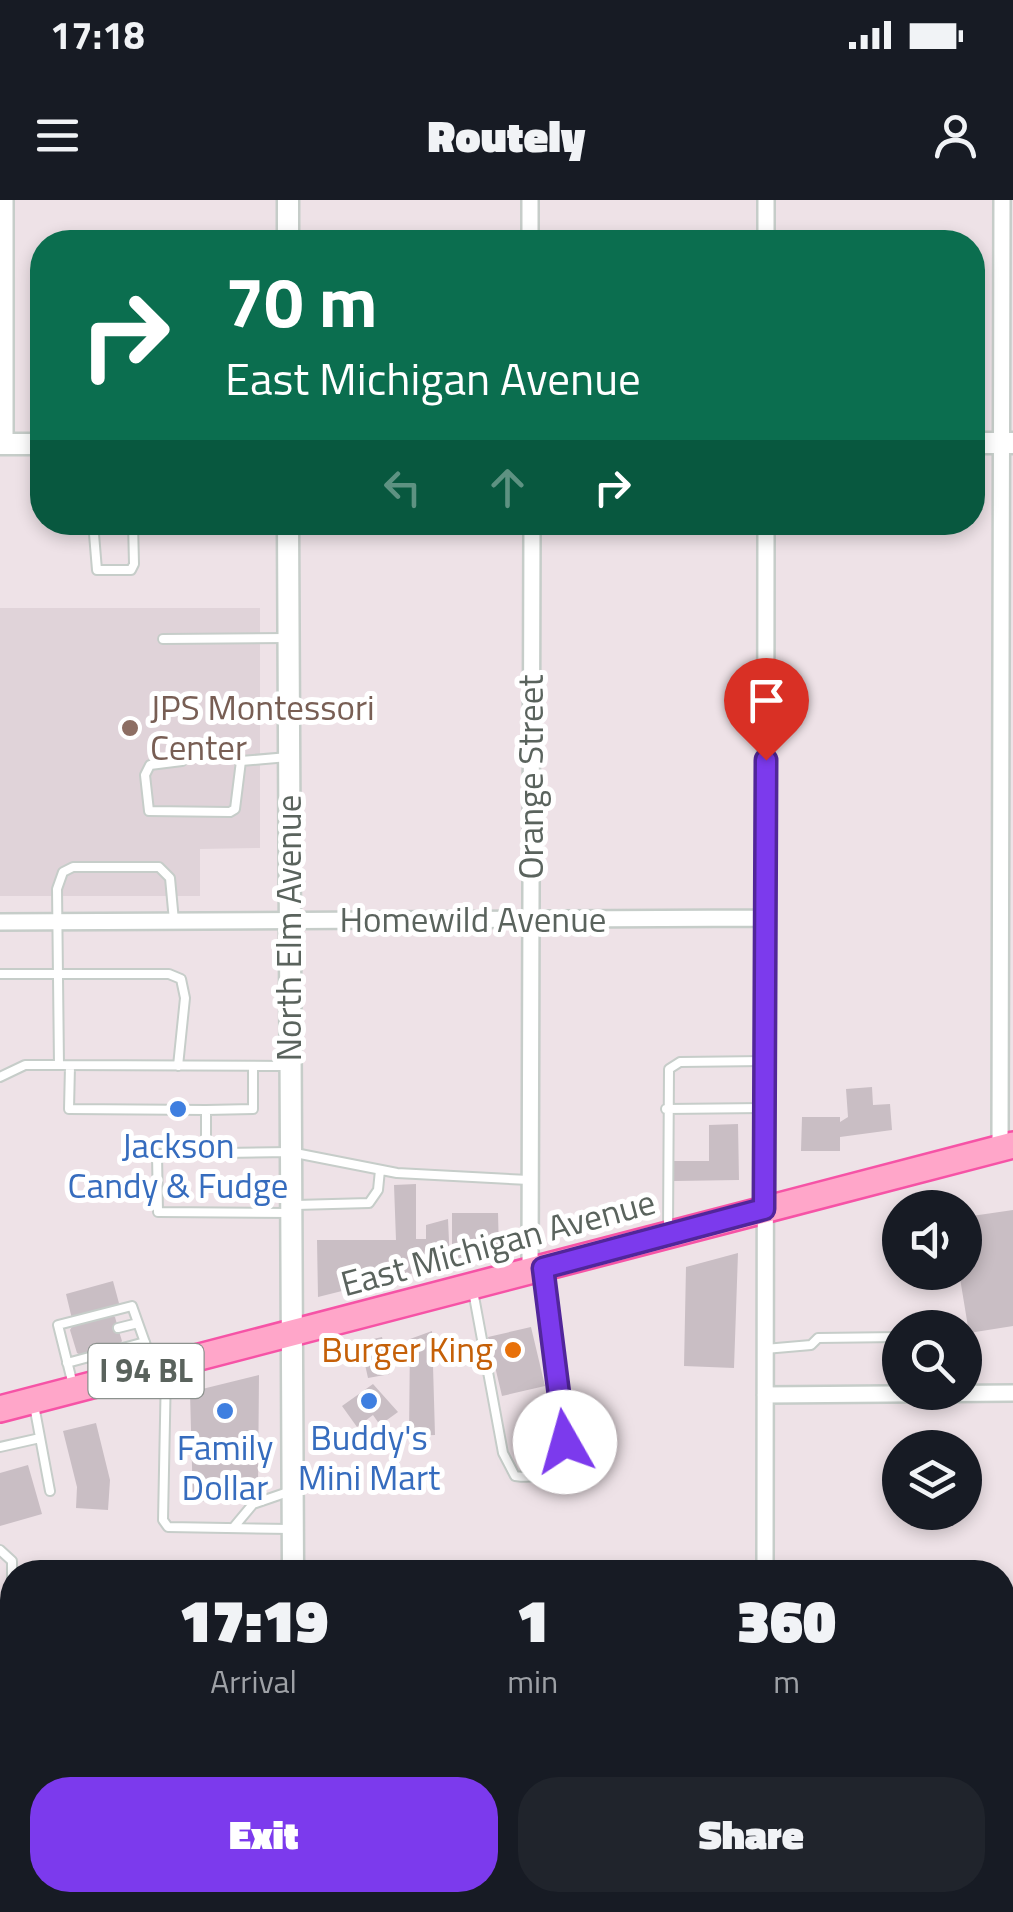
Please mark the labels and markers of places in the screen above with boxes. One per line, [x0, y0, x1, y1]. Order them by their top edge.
pin [724, 658, 809, 761]
place label: JPS Montessori Center [150, 680, 375, 774]
marker: JPS Montessori Center [119, 717, 141, 739]
marker: Jackson Candy & Fudge [167, 1098, 189, 1120]
place label: Jackson Candy & Fudge [68, 1118, 288, 1212]
place label: Burger King [321, 1322, 493, 1376]
marker: Burger King [502, 1339, 524, 1361]
marker: Buddy's Mini Mart [358, 1390, 380, 1412]
marker: Family Dollar [214, 1400, 236, 1422]
place label: Buddy's Mini Mart [298, 1410, 440, 1504]
place label: Family Dollar [177, 1420, 273, 1514]

